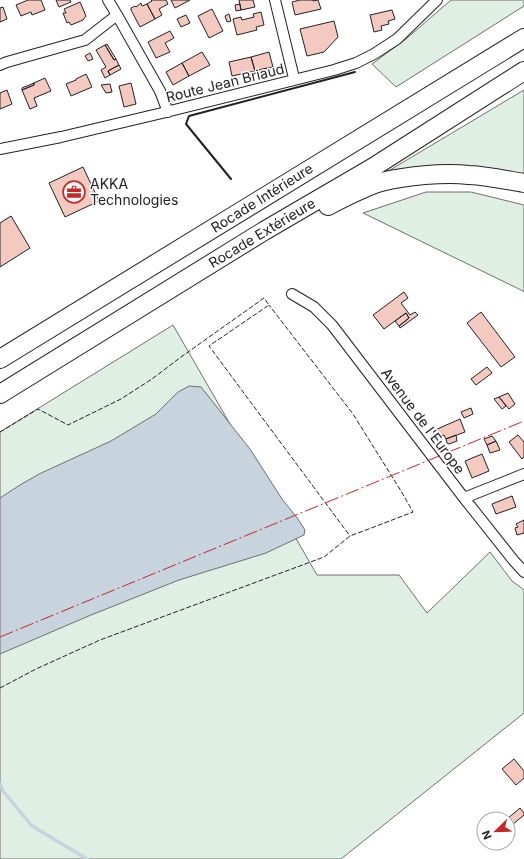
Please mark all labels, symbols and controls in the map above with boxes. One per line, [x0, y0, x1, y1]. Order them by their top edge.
street label: Route Jean Briaud [164, 60, 286, 105]
street label: Rocade Intérieure [208, 159, 316, 236]
place label: AKKA Technologies [90, 175, 178, 208]
office icon: AKKA Technologies [61, 179, 87, 205]
street label: Rocade Extérieure [205, 194, 318, 271]
street label: Avenue de l'Europe [378, 364, 469, 477]
north arrow [476, 811, 516, 851]
text: N [479, 828, 495, 842]

